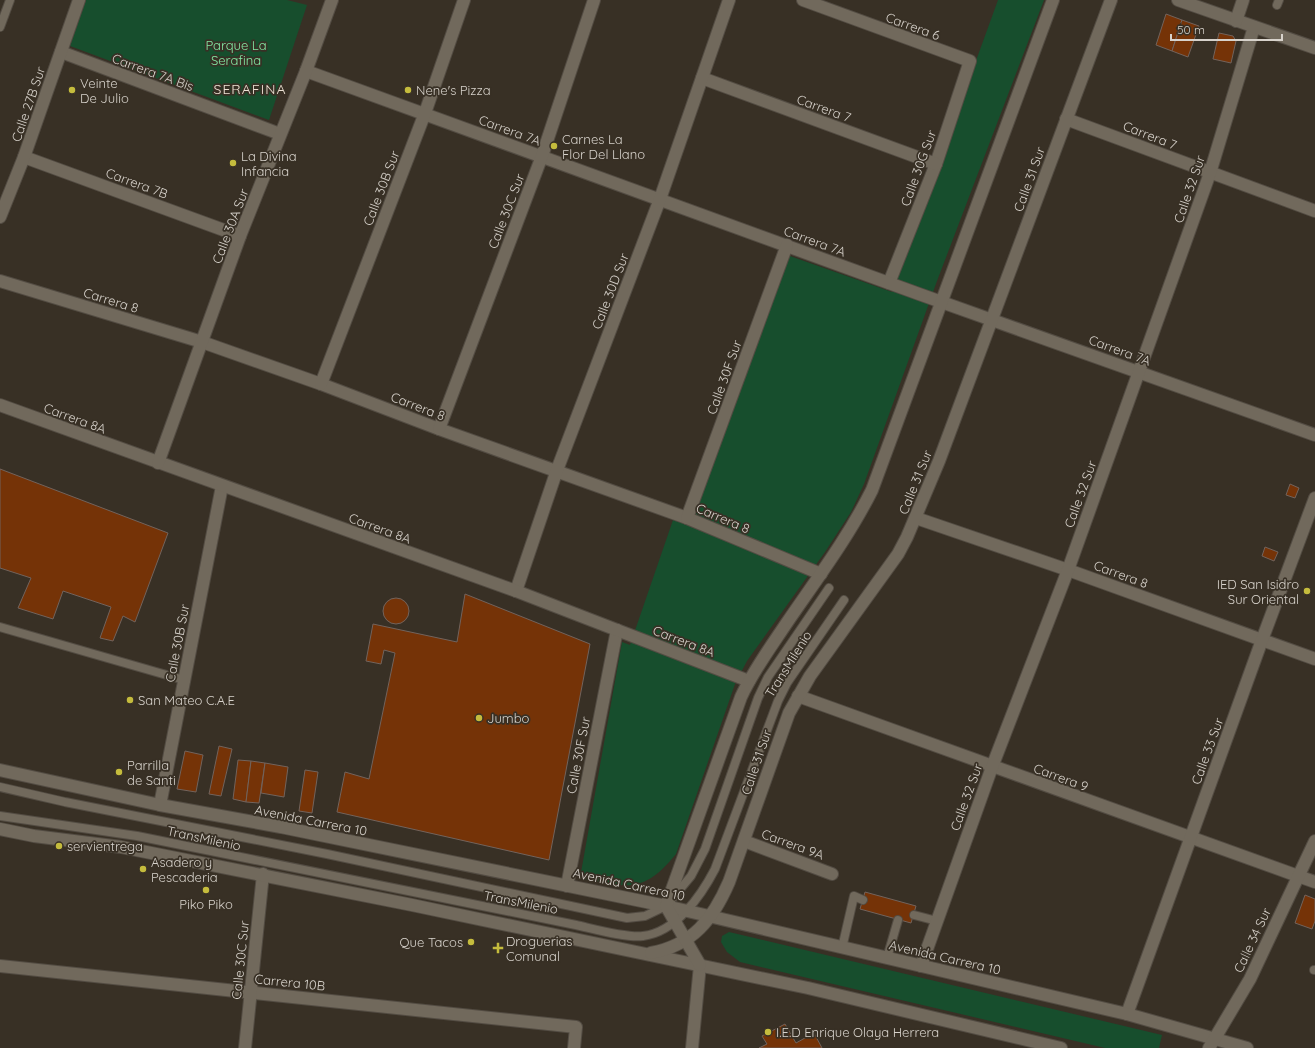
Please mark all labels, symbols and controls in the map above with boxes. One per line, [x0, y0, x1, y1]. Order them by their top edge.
street label: Carrera 6 [884, 9, 942, 43]
scale bar [1171, 16, 1282, 42]
text: 50 m [1177, 22, 1205, 37]
park label: Parque La Serafina [205, 37, 267, 68]
street label: Carrera 7A Bis [110, 50, 196, 94]
street label: Calle 27B Sur [8, 64, 48, 144]
place label: Veinte De Julio [80, 75, 129, 106]
district label: SERAFINA [214, 80, 286, 98]
place label: Nene's Pizza [416, 82, 491, 98]
marker: Veinte De Julio [67, 85, 77, 95]
marker: Nene's Pizza [403, 85, 413, 95]
street label: Carrera 7 [795, 91, 854, 125]
street label: Carrera 7A [477, 111, 544, 149]
street label: Carrera 7 [1121, 117, 1179, 153]
street label: Calle 30G Sur [897, 128, 939, 208]
place label: Carnes La Flor Del Llano [562, 131, 645, 162]
marker: Carnes La Flor Del Llano [549, 141, 559, 151]
street label: Calle 31 Sur [1010, 144, 1048, 214]
place label: La Divina Infancia [241, 148, 297, 179]
street label: Calle 30B Sur [359, 148, 403, 228]
street label: Calle 32 Sur [1170, 153, 1208, 225]
marker: La Divina Infancia [228, 158, 238, 168]
street label: Carrera 7B [104, 164, 170, 202]
street label: Calle 30C Sur [484, 171, 528, 251]
street label: Calle 30A Sur [208, 186, 252, 266]
street label: Carrera 7A [782, 222, 849, 260]
street label: Calle 30D Sur [588, 251, 632, 331]
street label: Carrera 8 [82, 284, 140, 316]
street label: Carrera 7A [1087, 331, 1154, 369]
street label: Calle 30F Sur [703, 337, 745, 417]
street label: Carrera 8 [389, 388, 447, 424]
street label: Carrera 8A [42, 399, 109, 437]
street label: Calle 31 Sur [895, 447, 935, 517]
street label: Calle 32 Sur [1060, 458, 1100, 530]
street label: Carrera 8 [694, 500, 752, 536]
street label: Carrera 8A [347, 509, 414, 547]
street label: Carrera 8 [1092, 557, 1150, 591]
place label: IED San Isidro Sur Oriental [1217, 576, 1299, 607]
marker: IED San Isidro Sur Oriental [1302, 586, 1312, 596]
street label: Calle 30B Sur [162, 603, 192, 683]
street label: Carrera 8A [651, 622, 718, 660]
street label: TransMilenio [761, 628, 815, 700]
place label: San Mateo C.A.E [138, 692, 235, 708]
marker: San Mateo C.A.E [125, 695, 135, 705]
place label: Jumbo [487, 710, 530, 726]
marker: Jumbo [474, 713, 484, 723]
street label: Calle 30F Sur [563, 715, 593, 795]
street label: Calle 33 Sur [1188, 715, 1226, 787]
street label: Calle 31 Sur [737, 727, 775, 797]
place label: Parrilla de Santi [127, 757, 176, 788]
street label: Carrera 9 [1031, 760, 1091, 794]
street label: Calle 32 Sur [946, 761, 986, 833]
marker: Parrilla de Santi [114, 767, 124, 777]
street label: Avenida Carrera 10 [253, 801, 369, 839]
street label: TransMilenio [166, 822, 243, 854]
street label: Carrera 9A [760, 825, 827, 863]
place label: servientrega [67, 838, 143, 854]
marker: servientrega [54, 841, 64, 851]
place label: Asadero y Pescaderia [151, 854, 218, 885]
marker: Asadero y Pescaderia [138, 864, 148, 874]
street label: Avenida Carrera 10 [572, 864, 687, 904]
marker: Piko Piko [201, 885, 211, 895]
street label: TransMilenio [483, 887, 560, 917]
place label: Piko Piko [179, 896, 233, 912]
street label: Calle 34 Sur [1230, 905, 1274, 975]
street label: Calle 30C Sur [228, 920, 252, 1000]
place label: Droguerias Comunal [506, 933, 572, 964]
place label: Que Tacos [400, 934, 463, 950]
street label: Avenida Carrera 10 [888, 936, 1003, 978]
marker: Que Tacos [466, 937, 476, 947]
marker: Droguerias Comunal [493, 943, 503, 953]
street label: Carrera 10B [254, 970, 326, 994]
place label: I.E.D Enrique Olaya Herrera [776, 1024, 939, 1040]
marker: I.E.D Enrique Olaya Herrera [763, 1027, 773, 1037]

